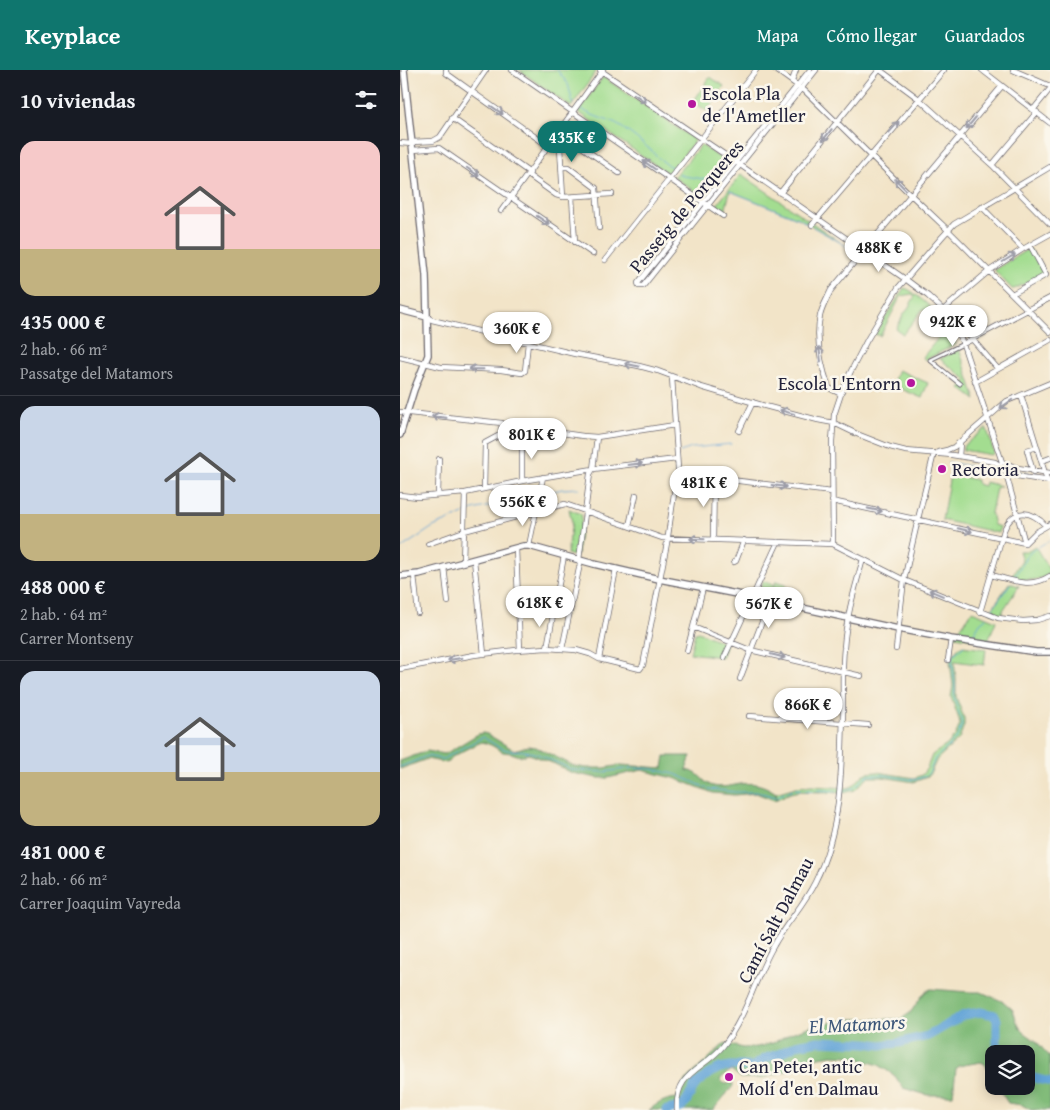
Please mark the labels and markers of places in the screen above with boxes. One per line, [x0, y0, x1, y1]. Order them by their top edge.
place label: Escola Pla de l'Ametller [702, 79, 806, 129]
marker: Escola Pla de l'Ametller [686, 98, 698, 110]
pin: 435K € [531, 121, 613, 163]
pin: 488K € [838, 230, 920, 273]
pin: 942K € [912, 304, 994, 347]
pin: 360K € [476, 312, 558, 354]
place label: Escola L'Entorn [778, 369, 901, 397]
marker: Escola L'Entorn [905, 377, 917, 389]
pin: 801K € [491, 418, 573, 460]
place label: Rectoria [952, 455, 1019, 483]
marker: Rectoria [936, 463, 948, 475]
pin: 481K € [663, 466, 745, 508]
pin: 556K € [482, 484, 564, 527]
pin: 618K € [499, 586, 581, 628]
pin: 567K € [728, 586, 810, 629]
pin: 866K € [767, 688, 849, 730]
place label: Can Petei, antic Molí d'en Dalmau [739, 1052, 879, 1102]
marker: Can Petei, antic Molí d'en Dalmau [723, 1071, 735, 1083]

